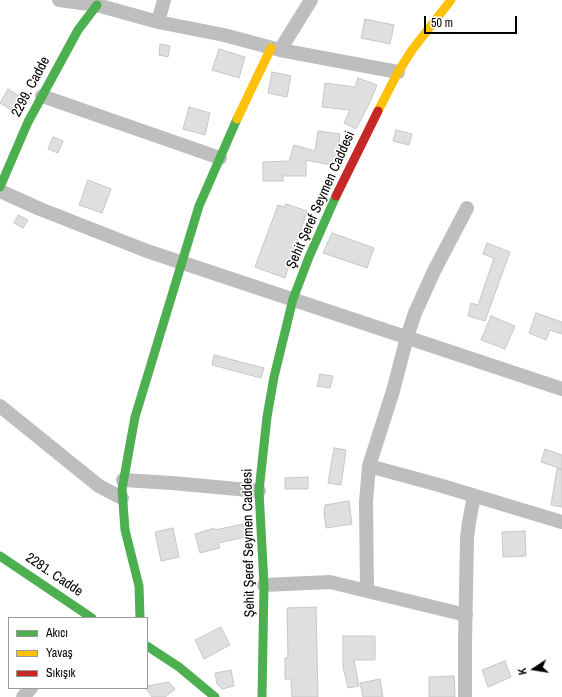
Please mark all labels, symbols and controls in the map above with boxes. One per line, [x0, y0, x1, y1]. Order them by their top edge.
scale bar [426, 8, 519, 34]
text: 50 m [431, 15, 453, 31]
street label: 2299. Cadde [8, 54, 54, 120]
street label: Şehit Şeref Seymen Caddesi [283, 129, 359, 271]
street label: Şehit Şeref Seymen Caddesi [239, 469, 259, 617]
street label: 2281. Cadde [22, 550, 86, 600]
legend [8, 617, 148, 689]
text: Akıcı [46, 625, 68, 641]
text: Yavaş [46, 645, 73, 661]
north arrow [514, 649, 554, 689]
text: Sıkışık [46, 665, 76, 681]
text: K [515, 667, 530, 676]

